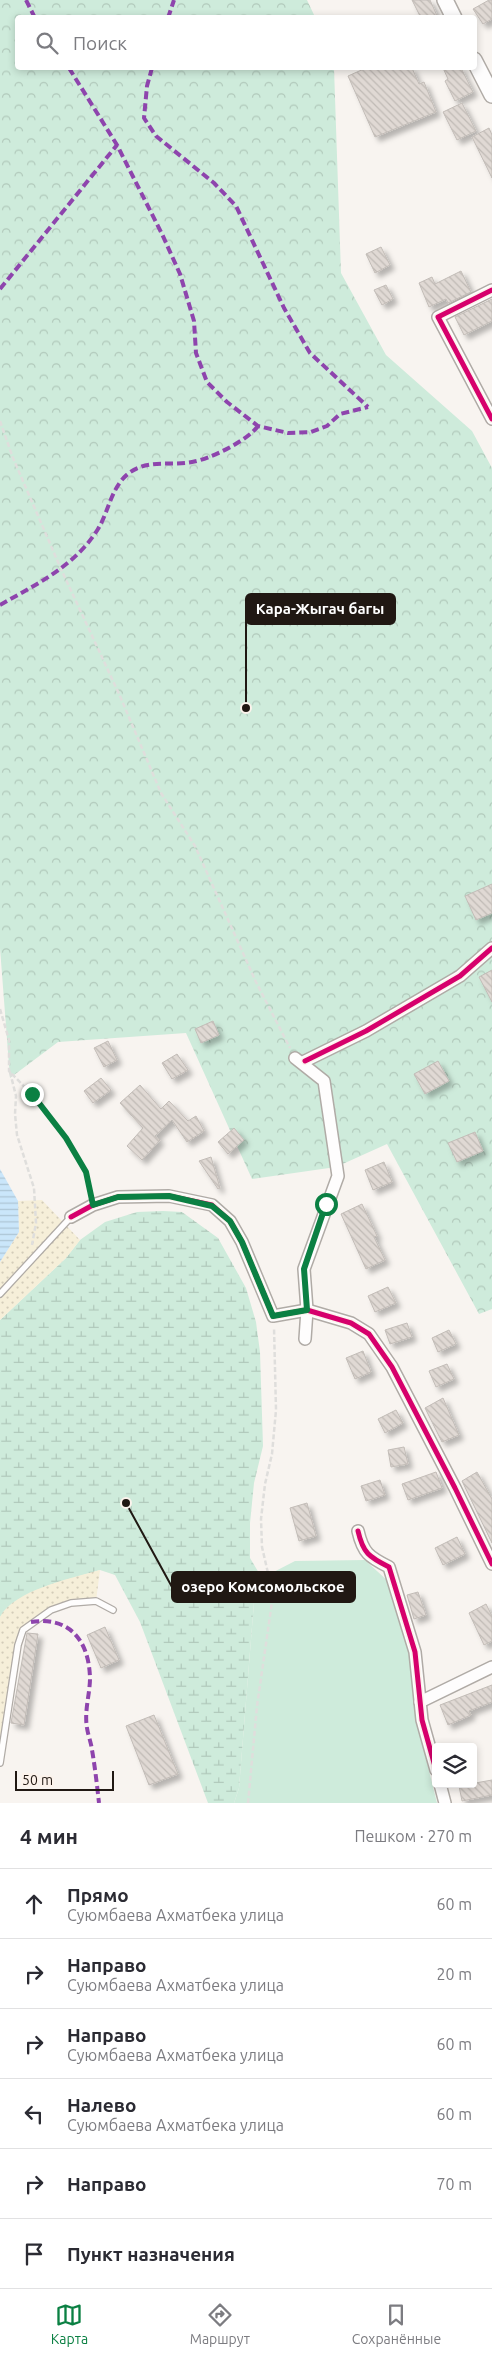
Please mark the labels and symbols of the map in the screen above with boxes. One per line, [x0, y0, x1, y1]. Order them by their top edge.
callout: Кара-Жыгач багы [246, 594, 395, 624]
text: Кара-Жыгач багы [256, 600, 384, 617]
route end [21, 1083, 44, 1106]
route start [315, 1193, 338, 1216]
callout: озеро Комсомольское [172, 1572, 355, 1602]
text: озеро Комсомольское [181, 1578, 345, 1595]
scale bar [15, 1768, 114, 1791]

